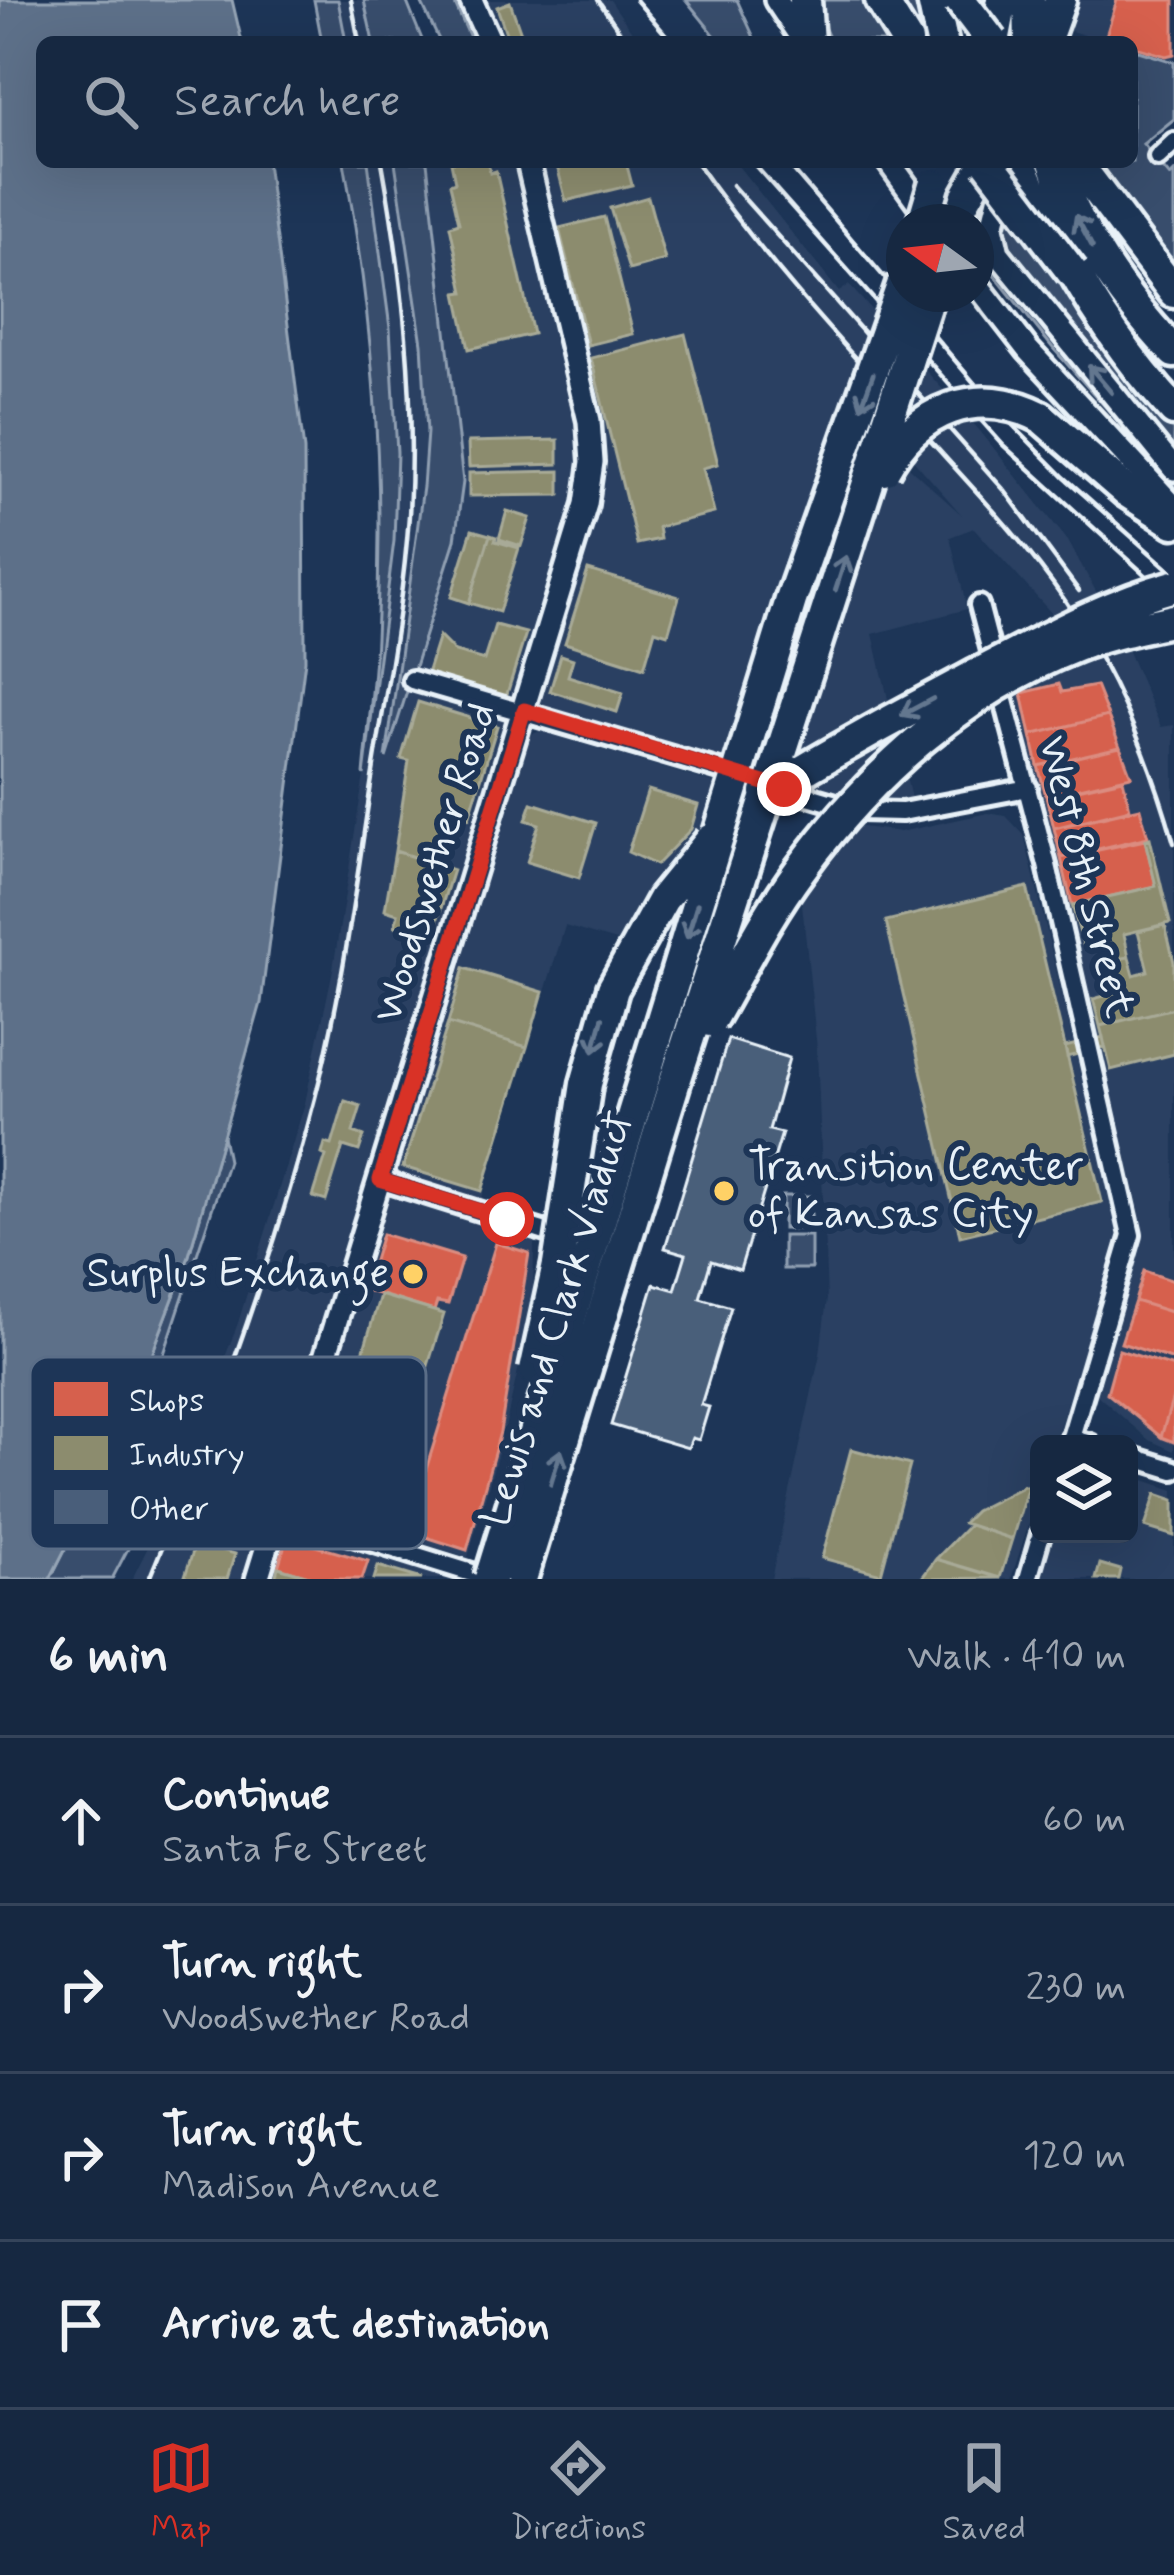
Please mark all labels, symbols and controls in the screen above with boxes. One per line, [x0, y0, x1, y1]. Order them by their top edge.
search box [36, 36, 1138, 168]
icon: search [78, 69, 144, 135]
text: Search here [174, 73, 401, 132]
north arrow [886, 204, 994, 312]
one-way arrow [1072, 214, 1095, 249]
one-way arrow [1087, 363, 1113, 395]
one-way arrow [855, 372, 876, 409]
one-way arrow [832, 555, 854, 593]
one-way arrow [900, 696, 935, 719]
street label: Woodswether Road [361, 697, 511, 1029]
street label: West 8th Street [1023, 731, 1147, 1024]
route end [757, 762, 811, 816]
one-way arrow [680, 901, 702, 939]
one-way arrow [586, 1016, 608, 1054]
street label: Lewis and Clark Viaduct [469, 1105, 647, 1533]
place label: Transition Center of Kansas City [748, 1140, 1083, 1243]
marker: Transition Center of Kansas City [711, 1178, 737, 1204]
route start [480, 1192, 534, 1246]
place label: Surplus Exchange [86, 1247, 389, 1306]
marker: Surplus Exchange [400, 1261, 426, 1287]
legend [30, 1357, 426, 1549]
text: Shops [129, 1380, 204, 1424]
text: Industry [129, 1434, 245, 1478]
map controls [1030, 1435, 1138, 1543]
button: layers [1030, 1435, 1138, 1543]
one-way arrow [546, 1449, 568, 1487]
text: Other [129, 1488, 209, 1532]
text: 6 min [48, 1624, 169, 1690]
text: Walk · 410 m [907, 1632, 1126, 1683]
text: Continue [162, 1766, 330, 1825]
icon: ahead [48, 1788, 114, 1854]
text: 60 m [1042, 1795, 1126, 1846]
text: Santa Fe Street [162, 1825, 427, 1876]
text: Turn right [162, 1934, 362, 1993]
icon: right [48, 1956, 114, 2022]
text: 230 m [1025, 1963, 1126, 2014]
text: Woodswether Road [162, 1993, 470, 2044]
text: Turn right [162, 2102, 362, 2161]
icon: right [48, 2124, 114, 2190]
text: 120 m [1023, 2131, 1126, 2182]
text: Madison Avenue [162, 2161, 440, 2212]
icon: arrive [48, 2292, 114, 2358]
text: Arrive at destination [162, 2295, 550, 2354]
tab: Map [148, 2435, 214, 2551]
tab: Directions [510, 2435, 646, 2551]
tab: Saved [942, 2435, 1026, 2551]

